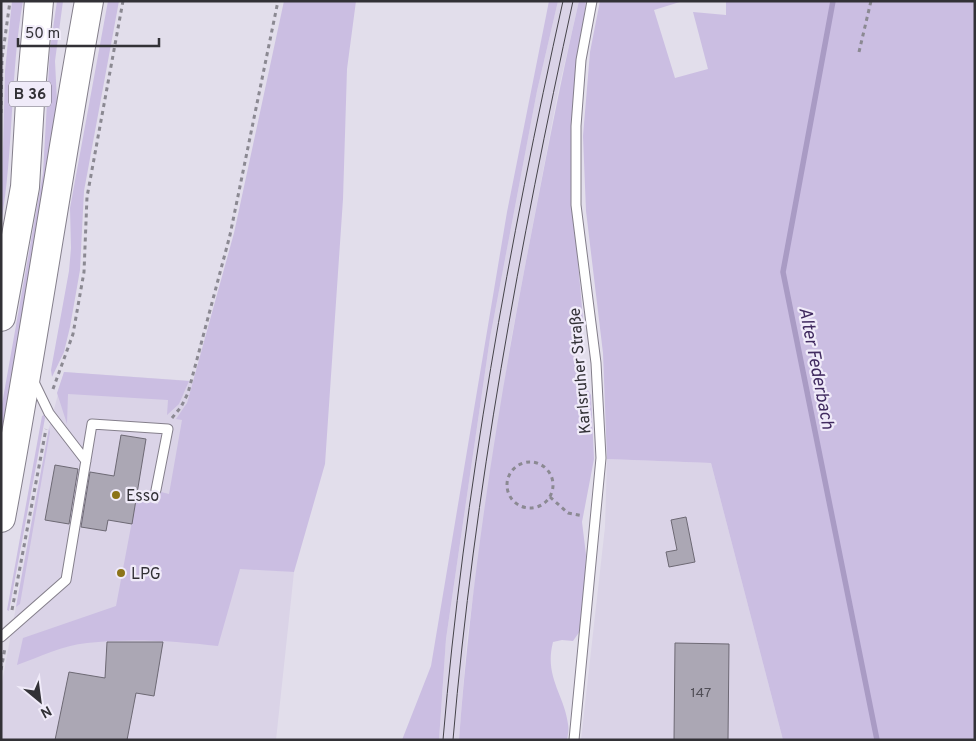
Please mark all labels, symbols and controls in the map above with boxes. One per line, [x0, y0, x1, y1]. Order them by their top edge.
scale bar [18, 15, 159, 47]
text: 50 m [25, 25, 60, 44]
road number: B 36 [9, 82, 51, 106]
water label: Alter Federbach [792, 305, 839, 432]
street label: Karlsruher Straße [566, 307, 596, 435]
place label: Esso [126, 487, 159, 507]
marker: Esso [110, 489, 122, 501]
place label: LPG [131, 565, 161, 585]
marker: LPG [115, 567, 127, 579]
north arrow [15, 676, 65, 726]
house number: 147 [691, 685, 711, 702]
text: N [37, 701, 54, 721]

